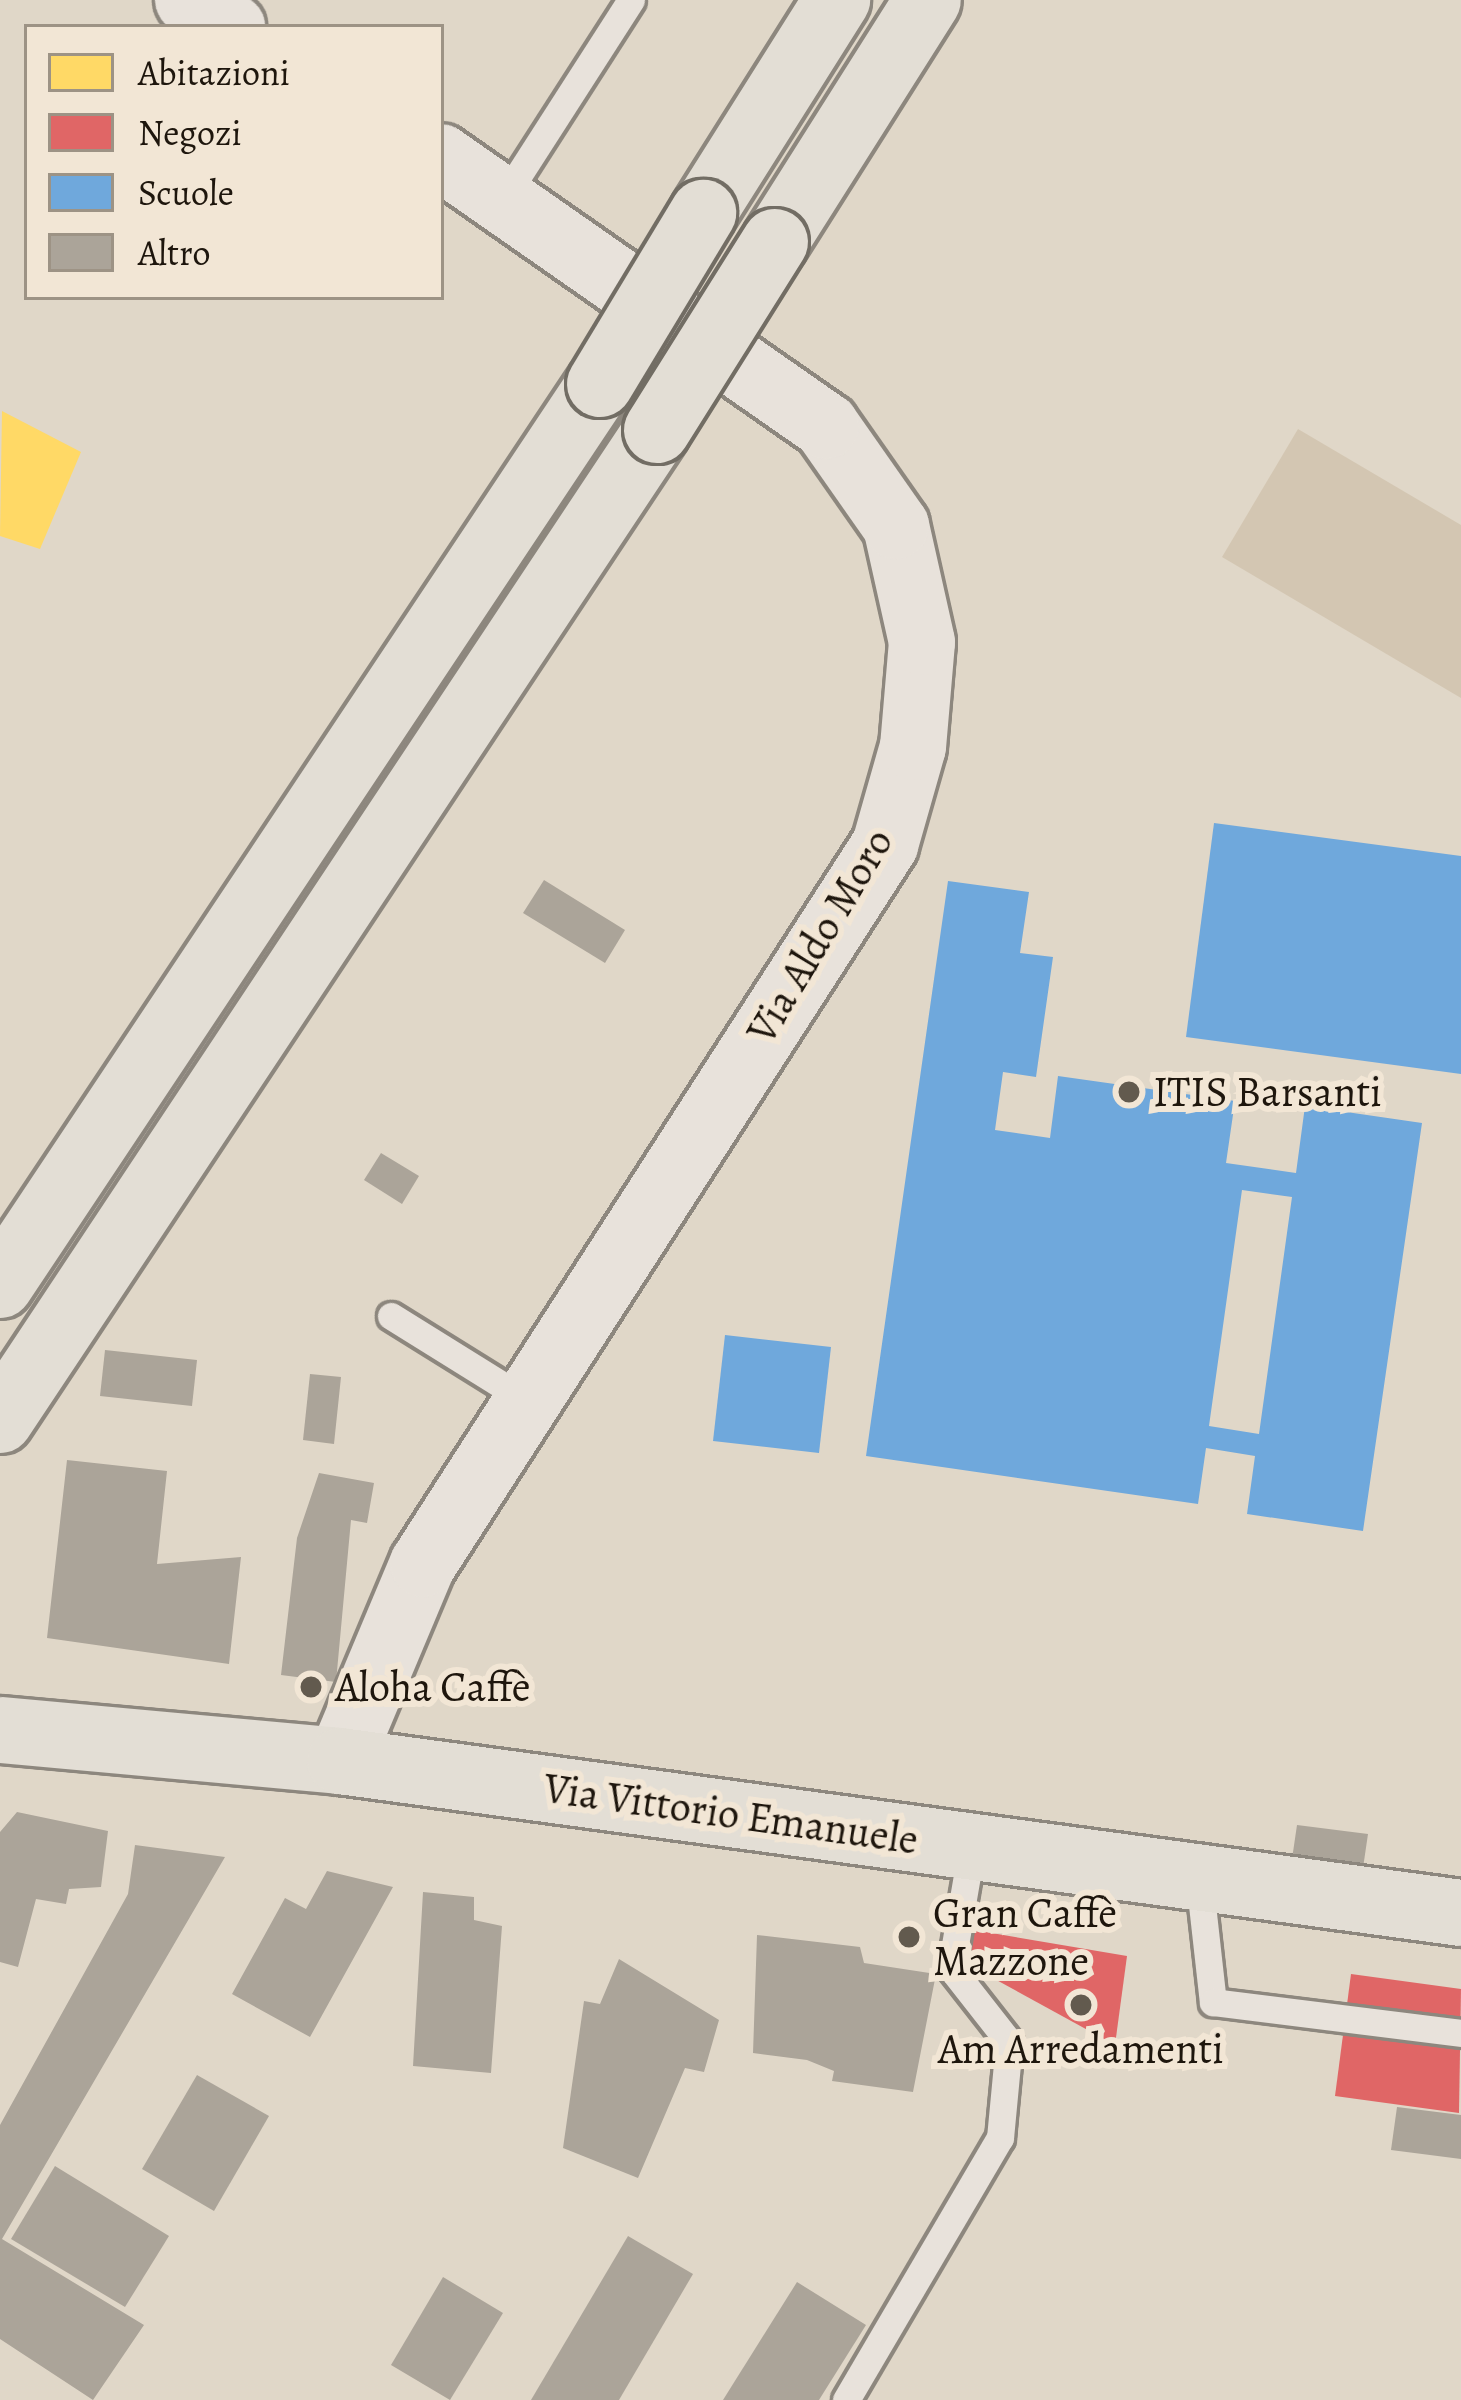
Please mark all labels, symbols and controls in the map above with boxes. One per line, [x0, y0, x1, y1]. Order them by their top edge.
legend [24, 24, 444, 300]
text: Abitazioni [138, 48, 290, 97]
text: Negozi [138, 108, 242, 157]
text: Scuole [138, 168, 234, 217]
text: Altro [138, 228, 210, 277]
street label: Via Aldo Moro [736, 819, 904, 1053]
place label: ITIS Barsanti [1153, 1067, 1382, 1117]
marker: ITIS Barsanti [1116, 1079, 1142, 1105]
place label: Aloha Caffè [335, 1662, 531, 1712]
marker: Aloha Caffè [298, 1674, 324, 1700]
street label: Via Vittorio Emanuele [541, 1763, 921, 1865]
place label: Gran Caffè Mazzone [933, 1888, 1117, 1986]
marker: Gran Caffè Mazzone [896, 1924, 922, 1950]
marker: Am Arredamenti [1068, 1992, 1094, 2018]
place label: Am Arredamenti [938, 2024, 1224, 2074]

